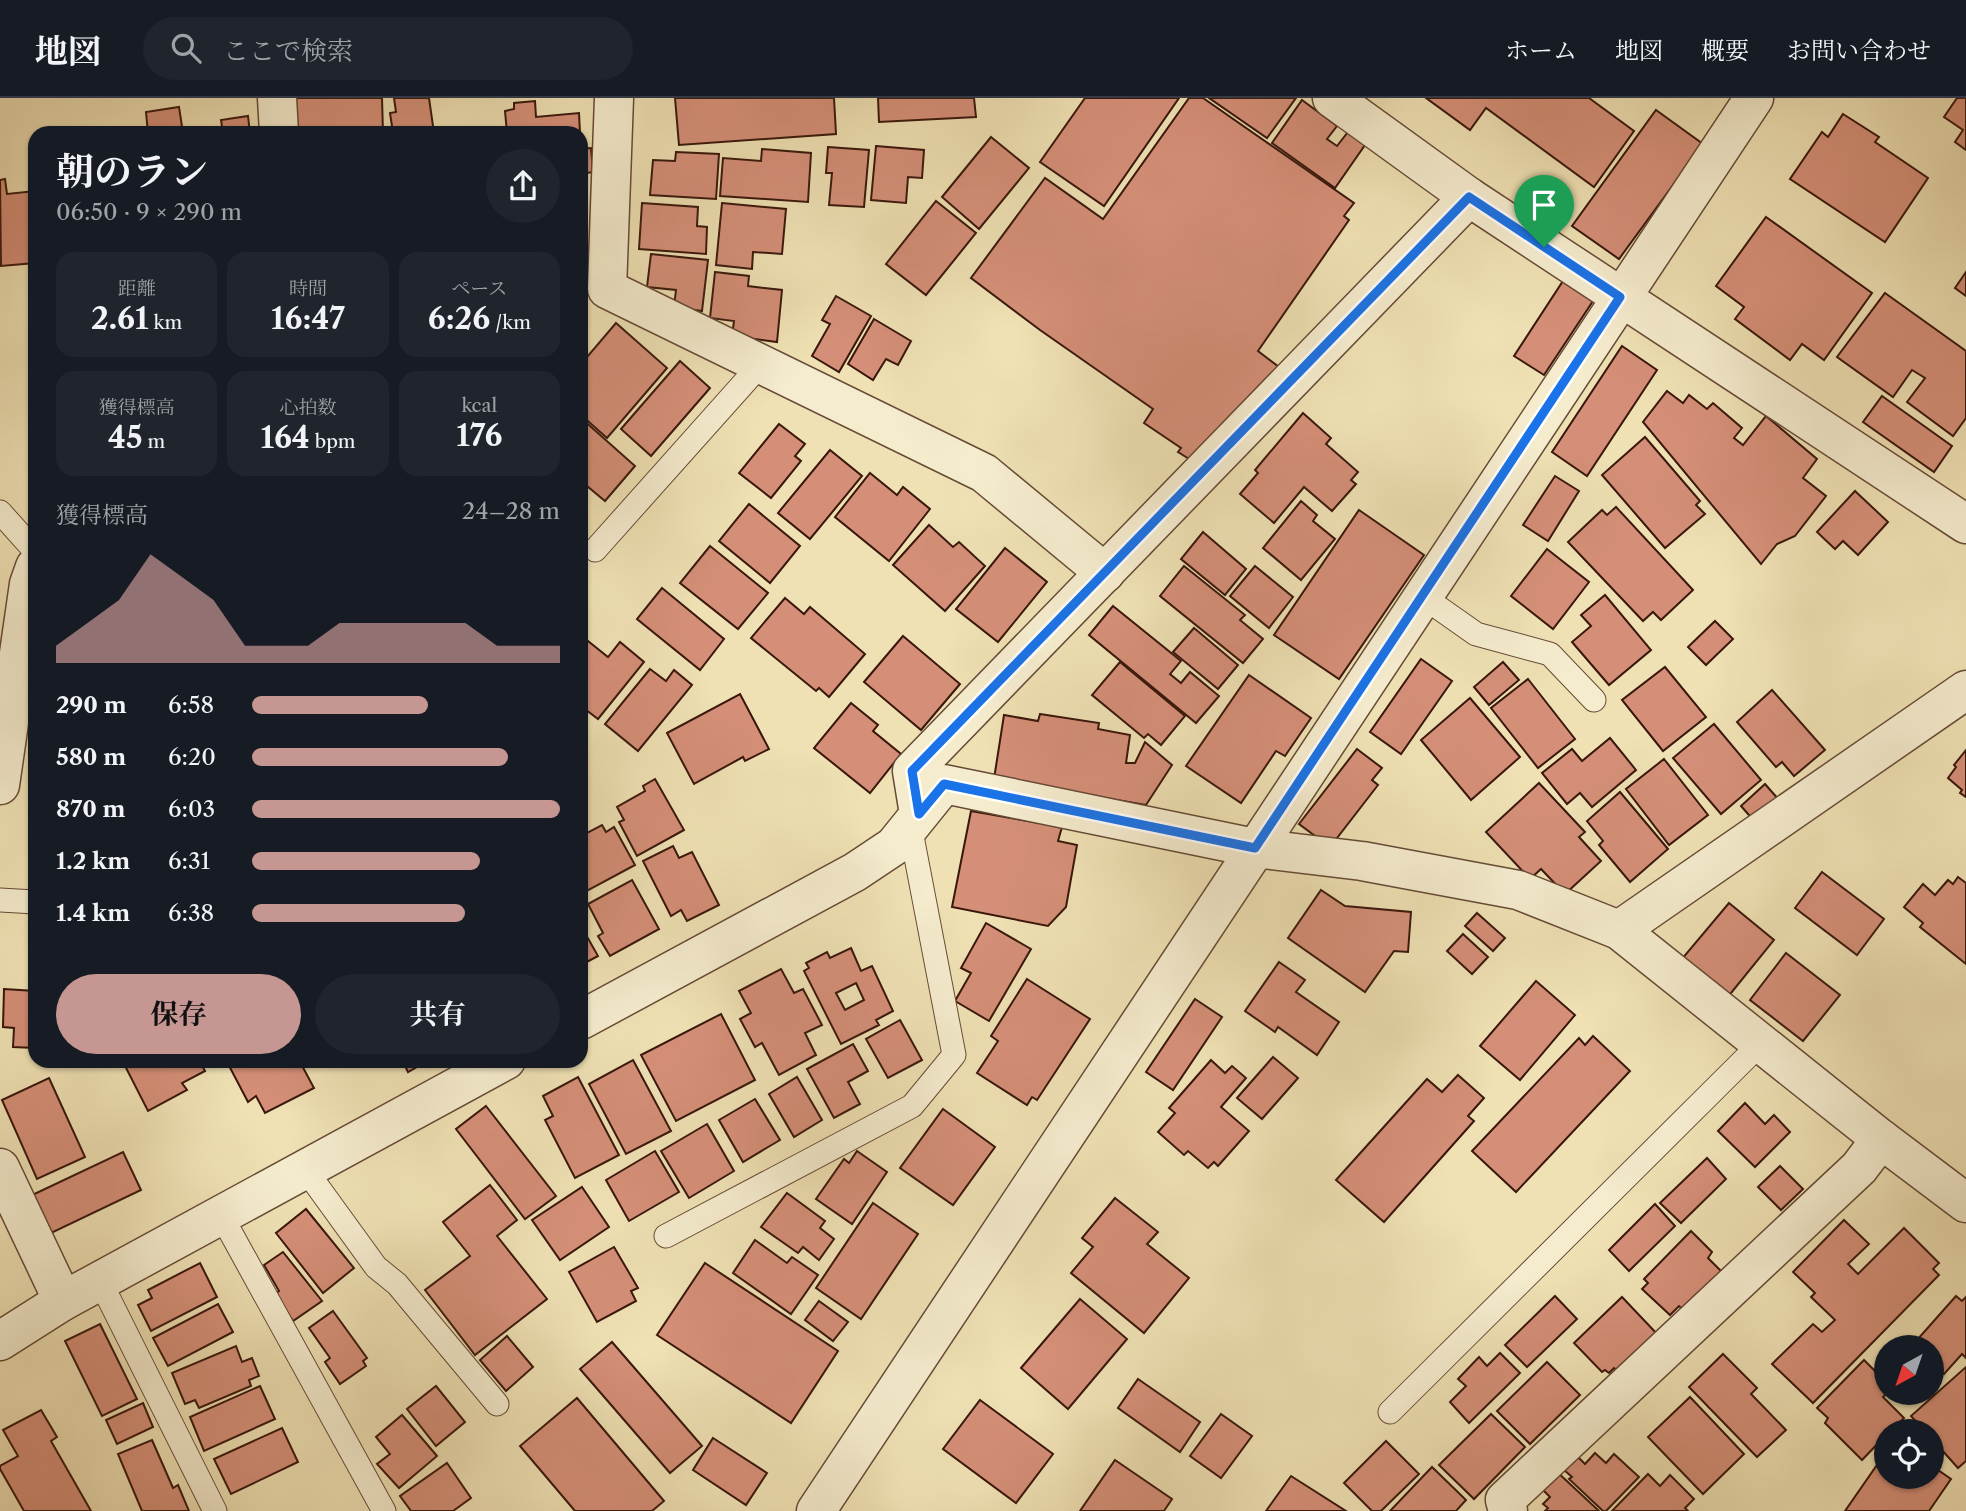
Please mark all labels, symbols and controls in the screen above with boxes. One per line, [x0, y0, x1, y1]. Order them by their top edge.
search box [143, 17, 633, 80]
icon: search [167, 29, 205, 67]
text: 地図 [35, 31, 101, 72]
text: ここで検索 [223, 35, 353, 67]
text: ホーム [1505, 36, 1577, 65]
text: 地図 [1615, 36, 1663, 65]
text: 概要 [1701, 36, 1749, 65]
text: お問い合わせ [1787, 36, 1931, 65]
text: 朝のラン [56, 148, 208, 195]
button: share [486, 149, 560, 223]
pin [1514, 175, 1574, 247]
icon: arrive [1525, 186, 1563, 224]
text: 06:50 · 9 × 290 m [56, 198, 242, 226]
text: 距離 [118, 277, 156, 300]
text: 時間 [289, 277, 327, 300]
text: ペース [451, 277, 507, 300]
text: 2.61 [91, 300, 149, 337]
text: 16:47 [271, 300, 345, 337]
text: 6:26 [428, 300, 490, 337]
text: km [149, 311, 182, 334]
text: /km [490, 311, 531, 334]
text: kcal [461, 394, 497, 417]
text: 獲得標高 [99, 396, 175, 419]
text: 心拍数 [279, 396, 337, 419]
text: 176 [456, 417, 503, 454]
text: 45 [108, 419, 142, 456]
text: 164 [260, 419, 310, 456]
text: m [142, 430, 165, 453]
text: bpm [310, 430, 356, 453]
text: 24–28 m [462, 497, 560, 525]
text: 獲得標高 [56, 501, 148, 529]
text: 290 m [56, 691, 127, 719]
text: 6:58 [168, 691, 214, 719]
text: 580 m [56, 743, 126, 771]
text: 6:20 [168, 743, 216, 771]
text: 870 m [56, 795, 126, 823]
text: 6:03 [168, 795, 215, 823]
text: 1.2 km [56, 847, 130, 875]
text: 6:31 [168, 847, 210, 875]
text: 1.4 km [56, 899, 130, 927]
text: 6:38 [168, 899, 214, 927]
button: 保存 [56, 974, 301, 1054]
button: 共有 [315, 974, 560, 1054]
north arrow [1874, 1335, 1944, 1405]
map controls [1874, 1335, 1944, 1489]
button: locate [1874, 1419, 1944, 1489]

